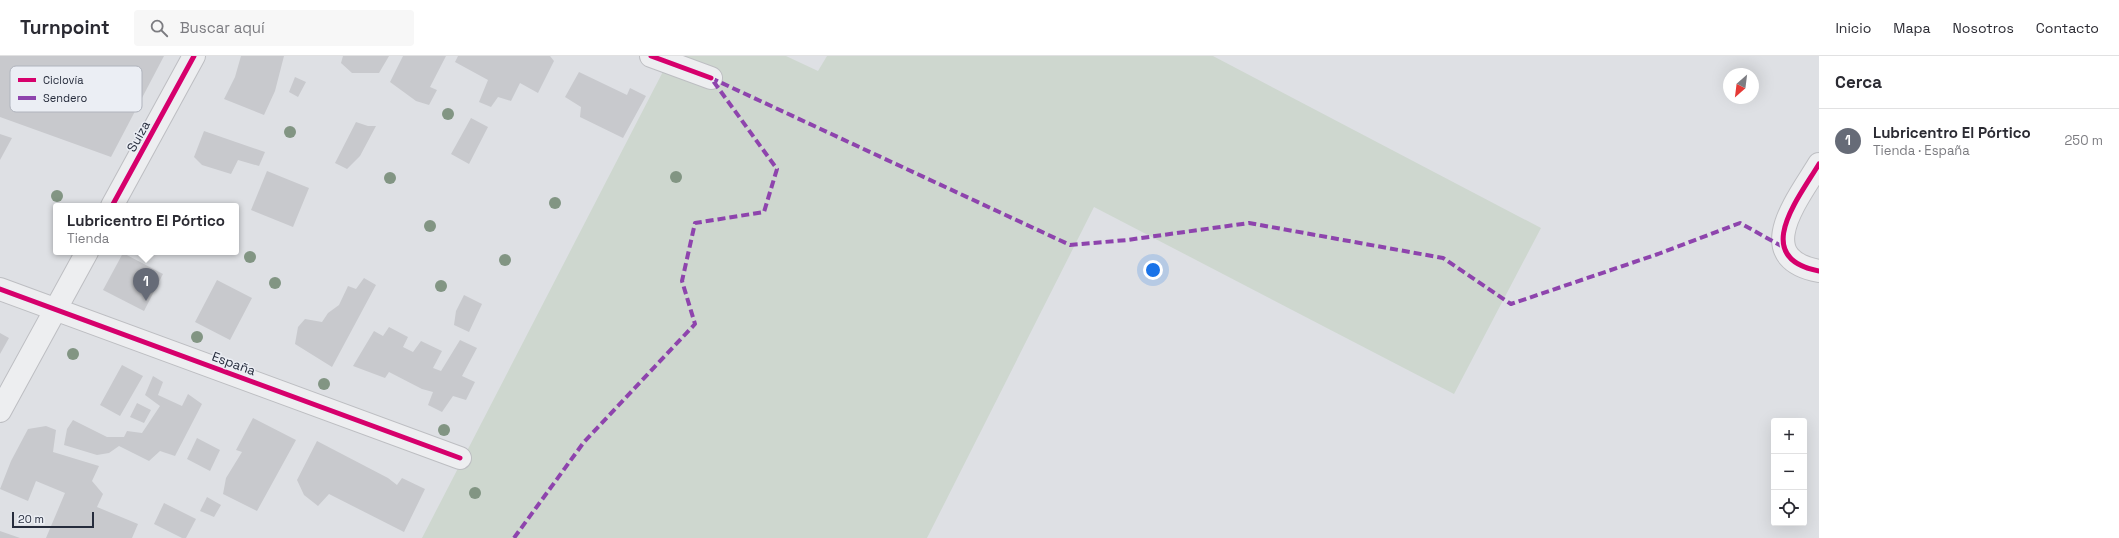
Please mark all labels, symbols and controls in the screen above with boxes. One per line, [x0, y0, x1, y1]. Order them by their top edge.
search box [134, 10, 414, 46]
text: Turnpoint [20, 15, 110, 40]
icon: search [148, 17, 170, 39]
text: Buscar aquí [180, 18, 265, 37]
text: Inicio [1835, 19, 1871, 37]
text: Mapa [1893, 19, 1931, 37]
text: Nosotros [1953, 19, 2014, 37]
text: Contacto [2036, 19, 2099, 37]
legend [10, 66, 142, 112]
north arrow [1723, 68, 1759, 104]
text: Cerca [1835, 71, 1882, 93]
text: Ciclovía [43, 73, 84, 87]
text: Sendero [43, 91, 88, 105]
street label: Suiza [123, 117, 154, 155]
text: Lubricentro El Pórtico [1873, 123, 2031, 142]
text: 1 [1845, 132, 1851, 149]
text: 250 m [2065, 132, 2103, 149]
text: Tienda · España [1873, 142, 1970, 159]
popup [53, 203, 239, 255]
text: Lubricentro El Pórtico [67, 211, 225, 230]
text: Tienda [67, 230, 109, 247]
your location [1143, 260, 1163, 280]
pin: 1 [133, 268, 159, 301]
street label: España [210, 348, 259, 379]
map controls [1771, 418, 1807, 526]
button: + [1771, 418, 1807, 454]
button: − [1771, 454, 1807, 490]
button: locate [1771, 490, 1807, 526]
scale bar [12, 510, 94, 529]
text: 20 m [18, 512, 44, 526]

